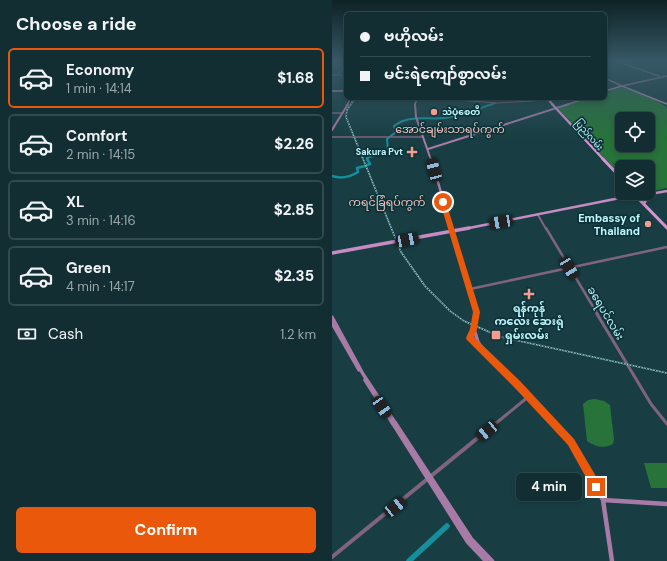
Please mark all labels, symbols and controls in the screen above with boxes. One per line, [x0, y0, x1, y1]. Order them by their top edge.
text: Choose a ride [16, 12, 137, 36]
text: ဗဟိုလမ်း [384, 26, 444, 46]
icon: car [18, 60, 54, 96]
text: Economy [66, 60, 134, 80]
text: မင်းရဲကျော်စွာလမ်း [384, 64, 507, 84]
text: $1.68 [277, 68, 314, 88]
text: 1 min · 14:14 [66, 80, 132, 97]
place label: သဲပုံစေတီ [442, 105, 480, 119]
marker: သဲပုံစေတီ [429, 107, 439, 117]
map controls [615, 112, 655, 200]
button: locate [615, 112, 655, 152]
street label: ပြည်လမ်း [571, 117, 606, 154]
district label: အောင်ချမ်းသာရပ်ကွက် [395, 122, 505, 138]
icon: car [18, 126, 54, 162]
text: Comfort [66, 126, 127, 146]
text: $2.26 [274, 134, 314, 154]
text: 2 min · 14:15 [66, 146, 135, 163]
place label: Sakura Pvt [356, 146, 403, 158]
marker: Sakura Pvt [406, 146, 418, 158]
car [425, 157, 443, 183]
button: layers [615, 160, 655, 200]
icon: car [18, 192, 54, 228]
text: XL [66, 192, 84, 212]
route start [434, 193, 452, 211]
district label: ကရင်ခြံရပ်ကွက် [349, 195, 425, 211]
text: $2.85 [274, 200, 314, 220]
place label: Embassy of Thailand [578, 211, 640, 238]
text: 3 min · 14:16 [66, 212, 136, 229]
car [488, 214, 514, 230]
marker: Embassy of Thailand [643, 219, 653, 229]
car [394, 232, 420, 248]
car [558, 255, 580, 281]
icon: car [18, 258, 54, 294]
text: Green [66, 258, 111, 278]
text: $2.35 [274, 266, 314, 286]
text: 4 min · 14:17 [66, 278, 135, 295]
street label: ခရေပင်လမ်း [583, 284, 628, 344]
marker: ရန်ကုန် ကလေး ဆေးရုံ [523, 288, 535, 300]
place label: ရန်ကုန် ကလေး ဆေးရုံ [494, 301, 564, 331]
icon: cash [16, 323, 38, 345]
text: Cash [48, 324, 83, 344]
text: 1.2 km [280, 326, 316, 343]
place label: ရှမ်းလမ်း [505, 328, 549, 345]
marker: ရှမ်းလမ်း [490, 329, 502, 341]
car [370, 394, 394, 420]
car [474, 419, 500, 443]
callout: 4 min [516, 473, 582, 501]
text: 4 min [531, 478, 567, 495]
route end [587, 478, 605, 496]
car [382, 495, 408, 519]
button: Confirm [16, 507, 316, 553]

